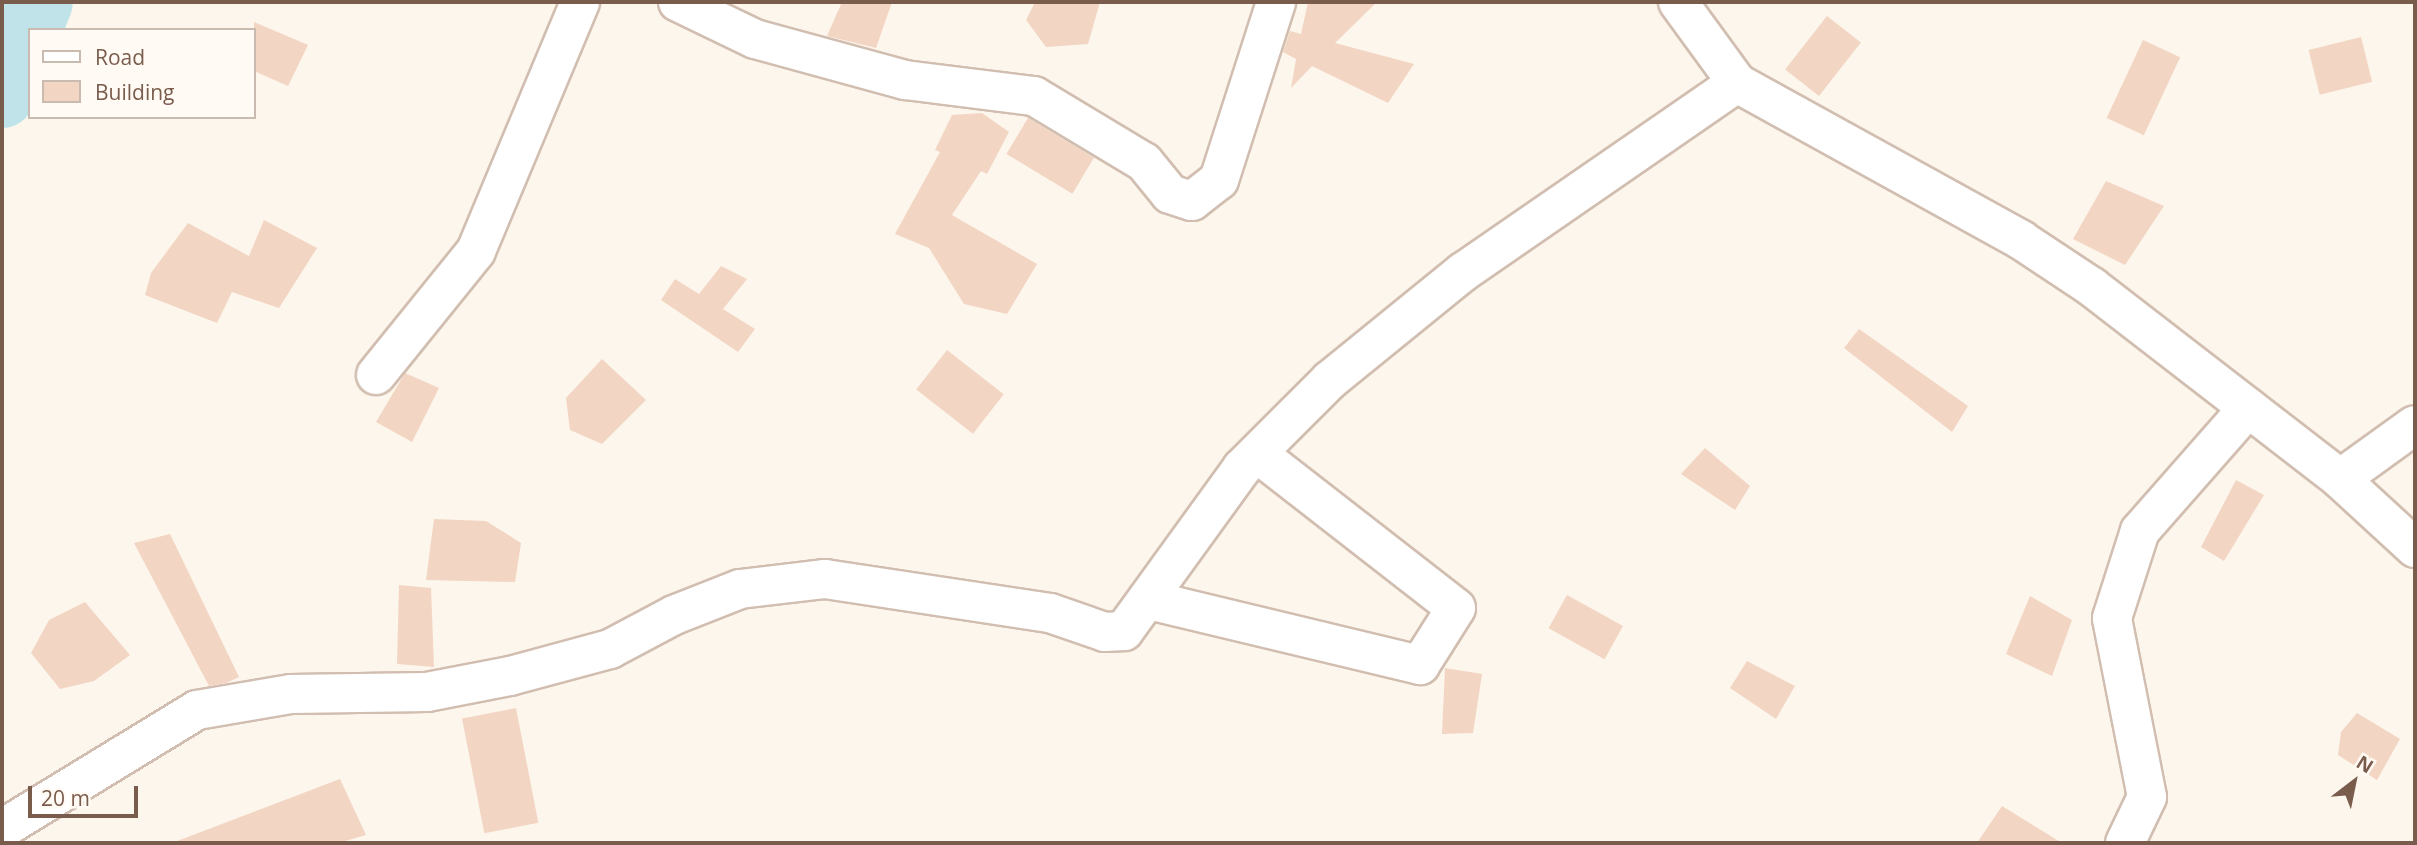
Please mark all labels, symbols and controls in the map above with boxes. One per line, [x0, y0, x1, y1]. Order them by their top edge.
legend [28, 28, 256, 119]
text: Road [95, 43, 145, 71]
text: Building [95, 78, 174, 106]
north arrow [2319, 747, 2389, 817]
text: N [2352, 749, 2379, 779]
scale bar [32, 772, 142, 816]
text: 20 m [41, 784, 90, 812]

